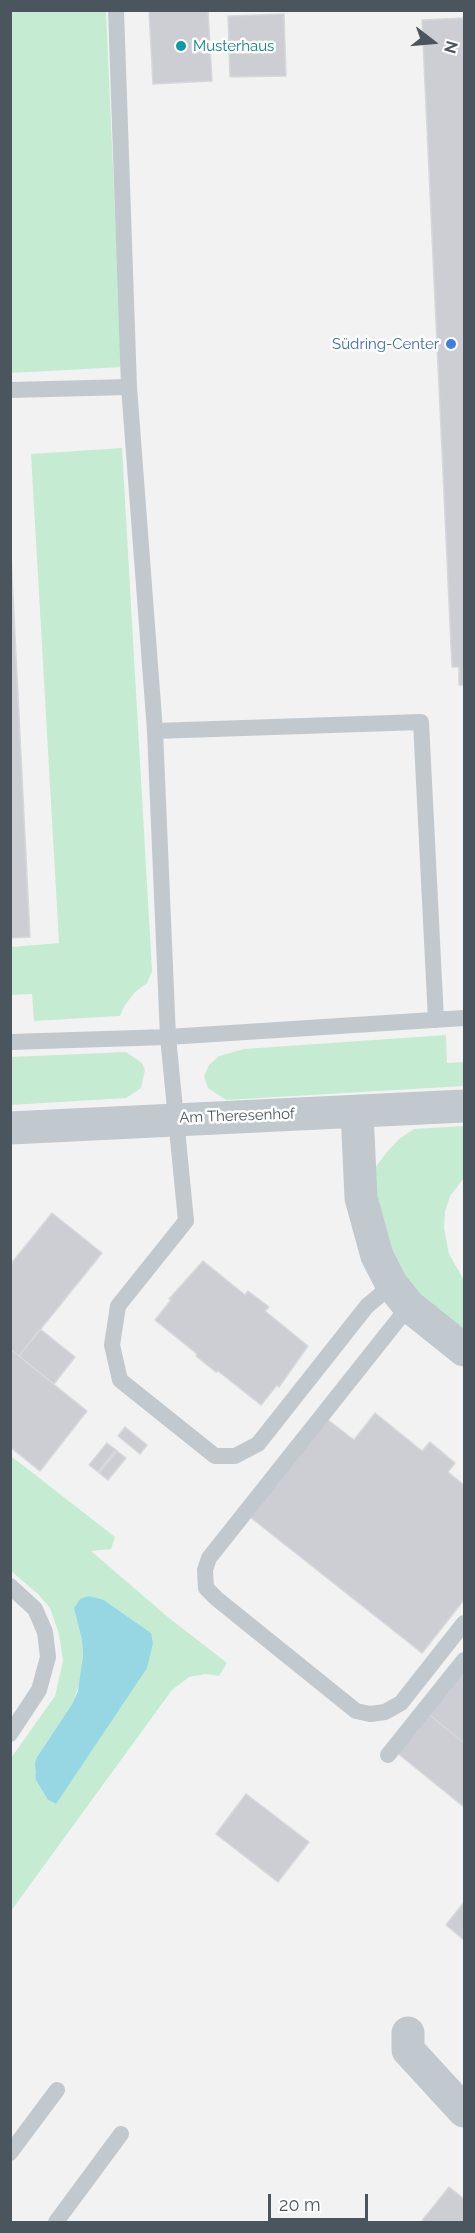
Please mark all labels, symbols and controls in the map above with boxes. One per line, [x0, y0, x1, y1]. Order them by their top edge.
north arrow [403, 12, 463, 72]
place label: Musterhaus [193, 37, 274, 55]
marker: Musterhaus [174, 39, 188, 53]
text: N [440, 39, 462, 56]
place label: Südring-Center [332, 335, 439, 353]
marker: Südring-Center [444, 337, 458, 351]
street label: Am Theresenhof [179, 1105, 295, 1127]
scale bar [271, 2182, 372, 2220]
text: 20 m [279, 2194, 321, 2215]

